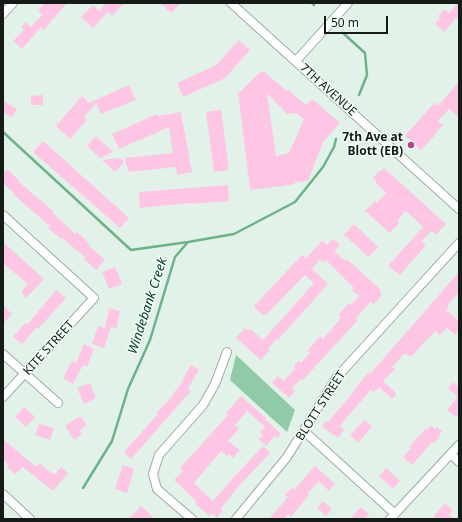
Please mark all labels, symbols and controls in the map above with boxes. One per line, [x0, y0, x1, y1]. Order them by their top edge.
scale bar [326, 8, 390, 34]
text: 50 m [331, 14, 359, 31]
street label: 7TH AVENUE [297, 61, 359, 119]
place label: 7th Ave at Blott (EB) [342, 131, 403, 159]
marker: 7th Ave at Blott (EB) [406, 140, 416, 150]
water label: Windebank Creek [125, 256, 171, 356]
street label: KITE STREET [21, 318, 77, 378]
street label: BLOTT STREET [293, 368, 349, 444]

